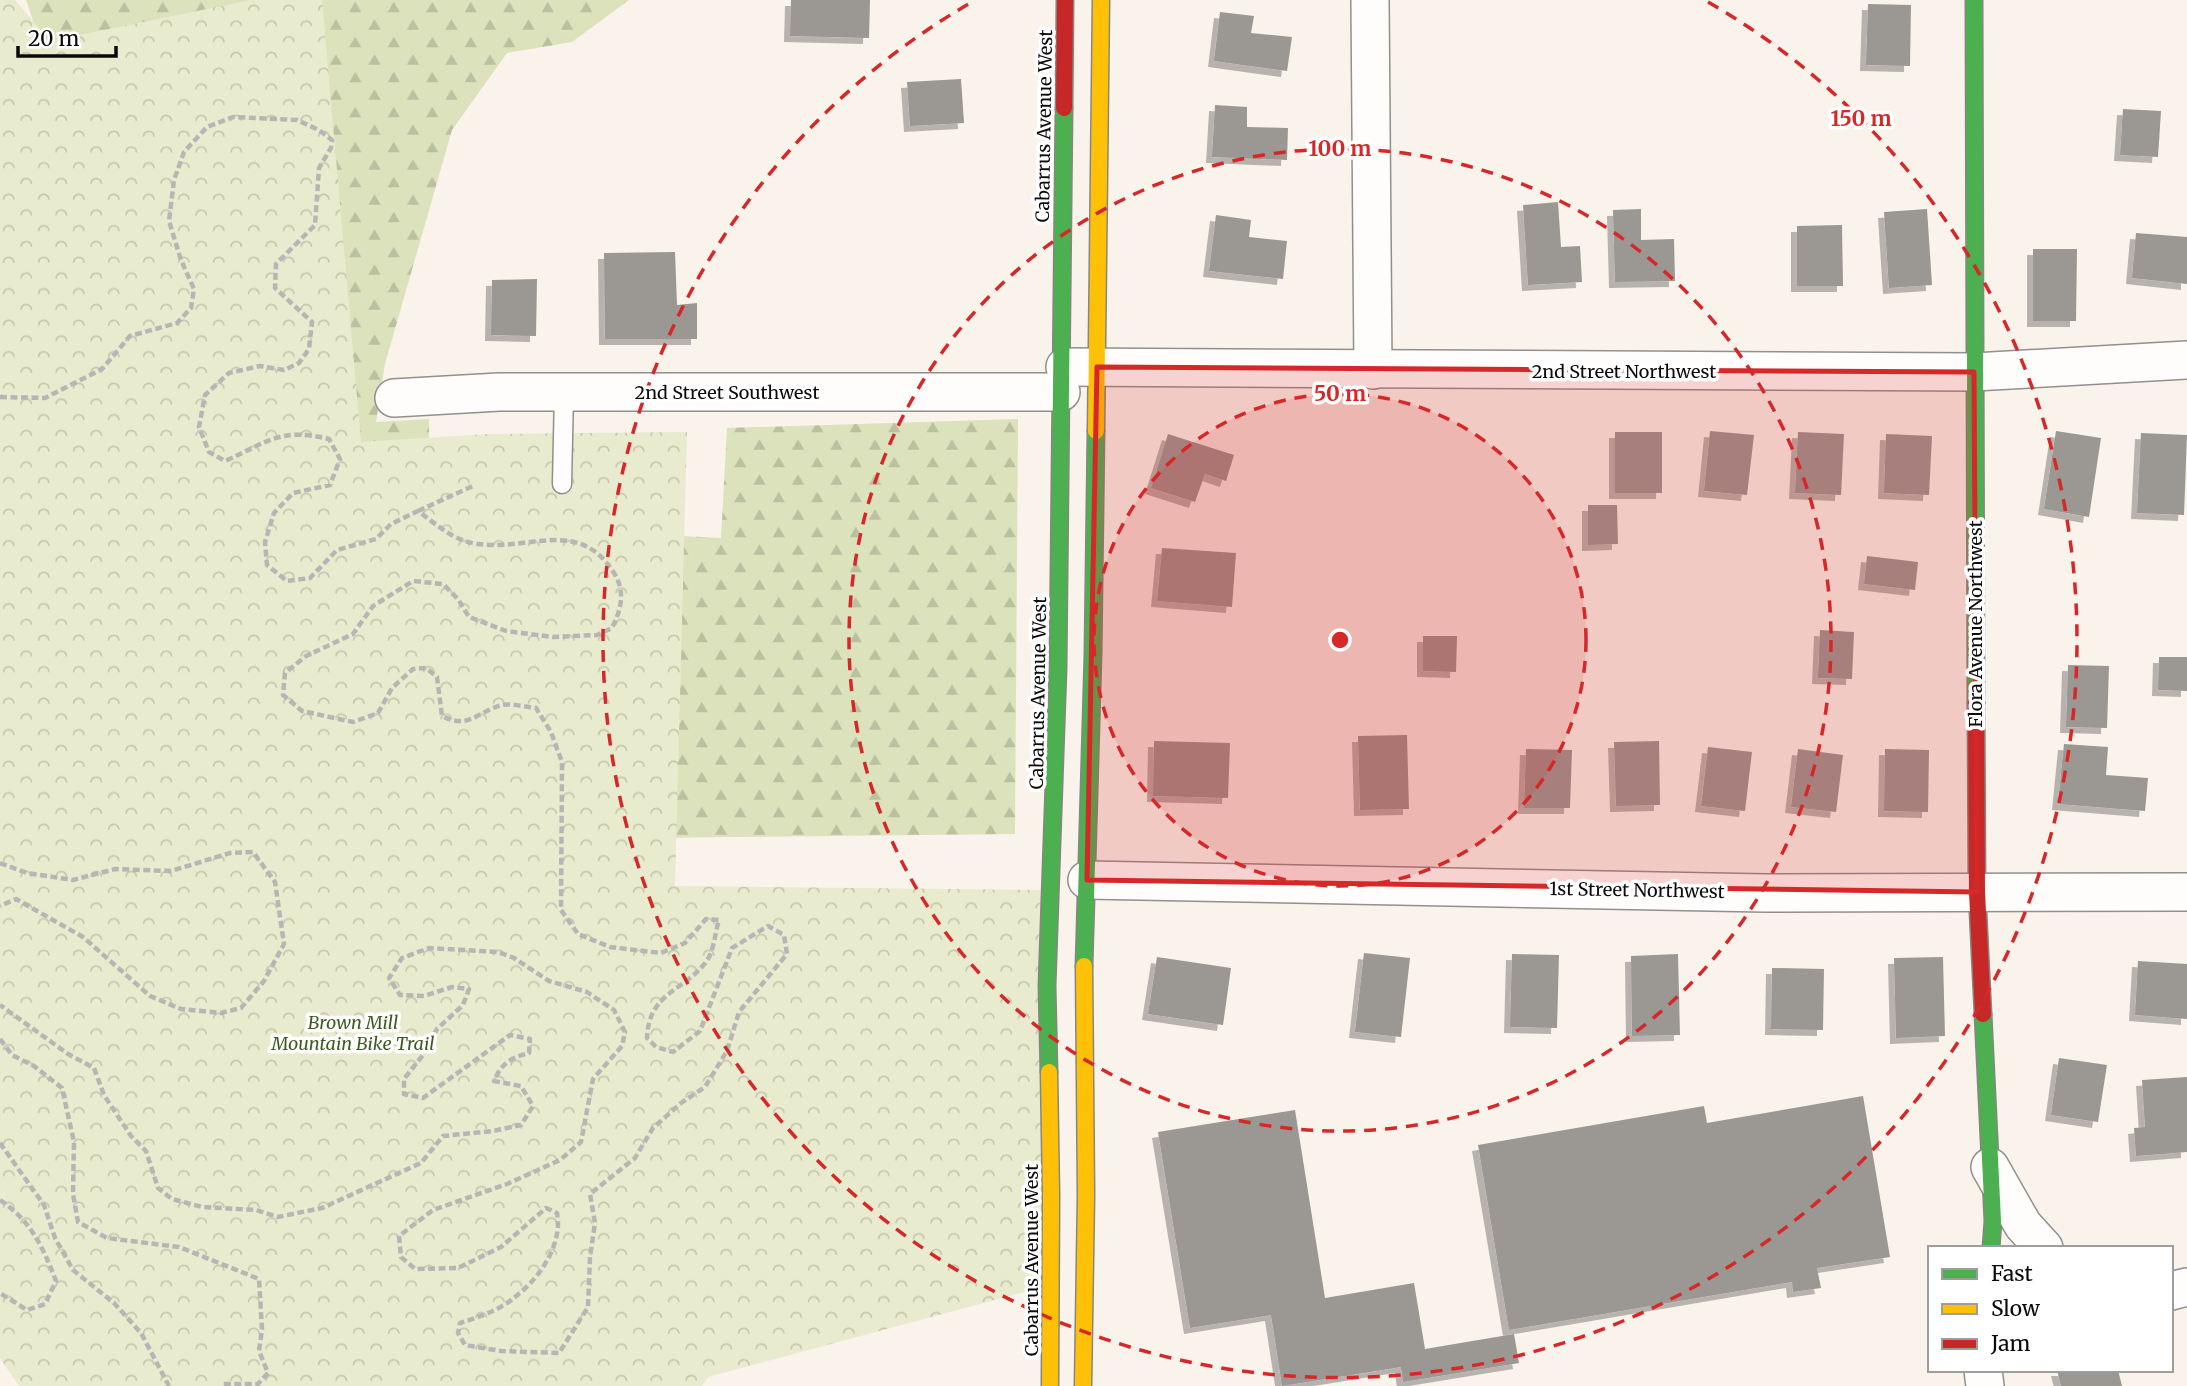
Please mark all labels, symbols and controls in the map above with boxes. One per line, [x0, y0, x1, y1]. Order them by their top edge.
scale bar [18, 14, 116, 58]
text: 20 m [28, 25, 80, 52]
street label: Cabarrus Avenue West [1031, 29, 1057, 223]
text: 150 m [1830, 105, 1892, 132]
text: 100 m [1309, 135, 1371, 162]
street label: 2nd Street Northwest [1532, 360, 1716, 383]
text: 50 m [1314, 380, 1366, 407]
street label: 2nd Street Southwest [635, 381, 819, 404]
street label: Flora Avenue Northwest [1964, 520, 1987, 728]
street label: Cabarrus Avenue West [1025, 596, 1051, 790]
centre of rings [1328, 628, 1352, 652]
street label: 1st Street Northwest [1549, 877, 1725, 903]
park label: Brown Mill Mountain Bike Trail [270, 1011, 435, 1055]
street label: Cabarrus Avenue West [1020, 1164, 1043, 1356]
legend [1928, 1246, 2173, 1372]
text: Fast [1991, 1260, 2033, 1287]
text: Slow [1991, 1295, 2040, 1322]
text: Jam [1990, 1330, 2030, 1357]

